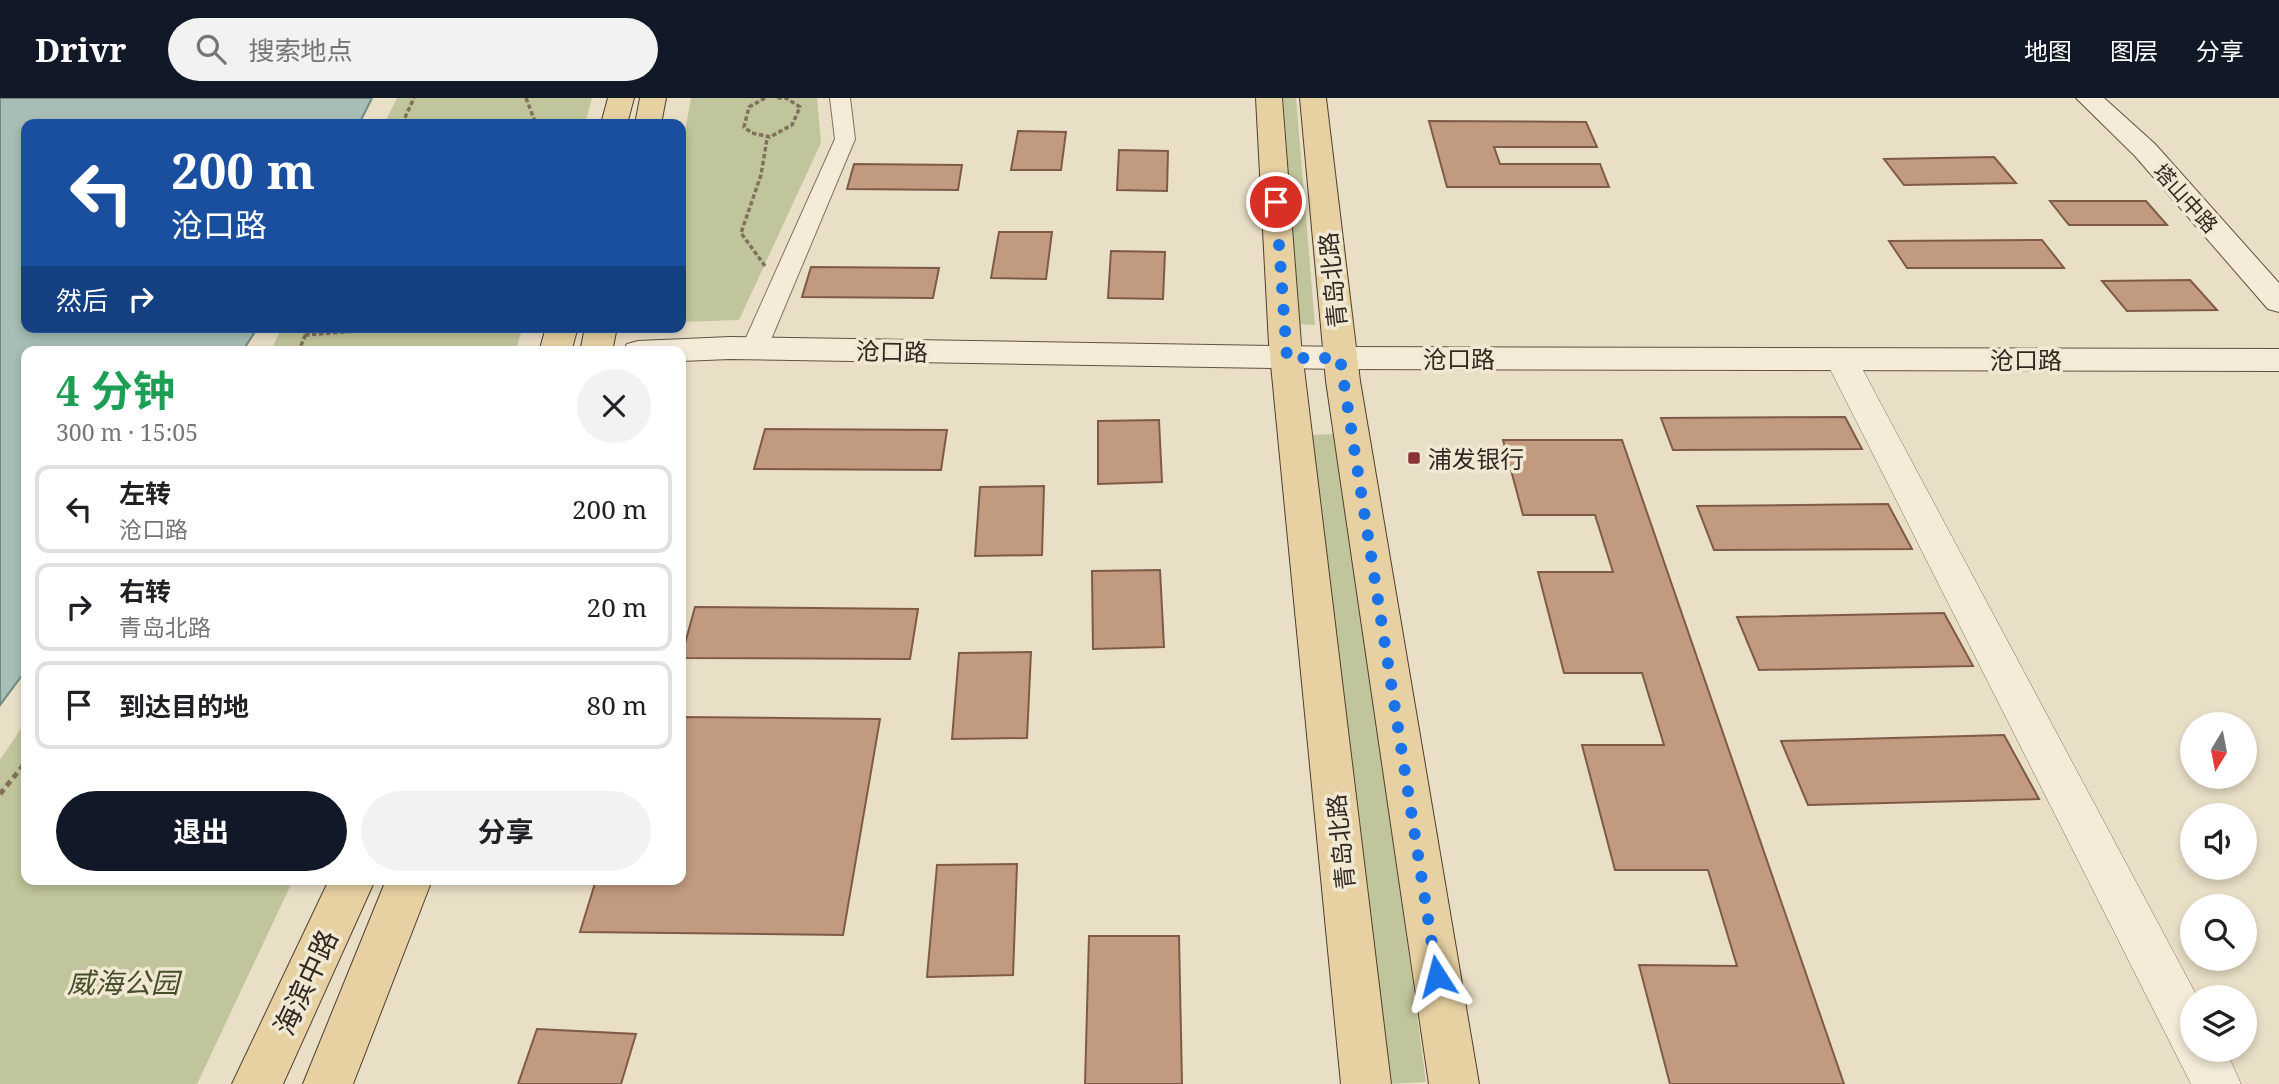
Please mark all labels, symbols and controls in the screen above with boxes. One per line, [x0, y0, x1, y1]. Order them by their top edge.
search box [168, 18, 658, 81]
text: Drivr [35, 27, 126, 72]
icon: search [192, 30, 230, 68]
text: 搜索地点 [248, 32, 352, 68]
text: 地图 [2024, 34, 2072, 67]
text: 图层 [2110, 34, 2158, 67]
text: 分享 [2196, 34, 2244, 67]
text: 200 m [171, 137, 315, 203]
icon: left [56, 147, 147, 238]
street label: 塔山中路 [2147, 157, 2225, 239]
pin [1246, 172, 1306, 232]
icon: arrive [1257, 183, 1295, 221]
text: 沧口路 [171, 203, 267, 246]
street label: 青岛北路 [1311, 231, 1353, 329]
icon: right [122, 280, 160, 318]
text: 然后 [56, 282, 108, 318]
street label: 沧口路 [856, 334, 928, 368]
street label: 沧口路 [1423, 342, 1495, 375]
street label: 沧口路 [1990, 343, 2062, 376]
text: 4 分钟 [56, 361, 175, 418]
button: close [577, 369, 651, 443]
text: 300 m · 15:05 [56, 416, 198, 448]
place label: 浦发银行 [1428, 442, 1524, 475]
marker: 浦发银行 [1406, 450, 1422, 466]
text: 左转 [119, 475, 171, 511]
icon: left [60, 490, 98, 528]
text: 200 m [572, 491, 647, 527]
text: 沧口路 [119, 513, 188, 545]
text: 右转 [119, 573, 171, 609]
icon: right [60, 588, 98, 626]
text: 20 m [587, 589, 647, 625]
text: 青岛北路 [119, 611, 211, 643]
icon: arrive [60, 686, 98, 724]
text: 80 m [587, 687, 647, 723]
text: 到达目的地 [119, 688, 249, 724]
north arrow [2180, 712, 2258, 789]
map controls [2180, 712, 2257, 1062]
button: 退出 [56, 791, 347, 871]
button: 分享 [361, 791, 651, 871]
street label: 青岛北路 [1319, 793, 1361, 891]
button: sound [2180, 803, 2257, 880]
button: search [2180, 894, 2257, 971]
street label: 海滨中路 [264, 923, 346, 1041]
position arrow [1400, 939, 1474, 1013]
park label: 威海公园 [67, 963, 183, 1001]
button: layers [2180, 985, 2257, 1062]

